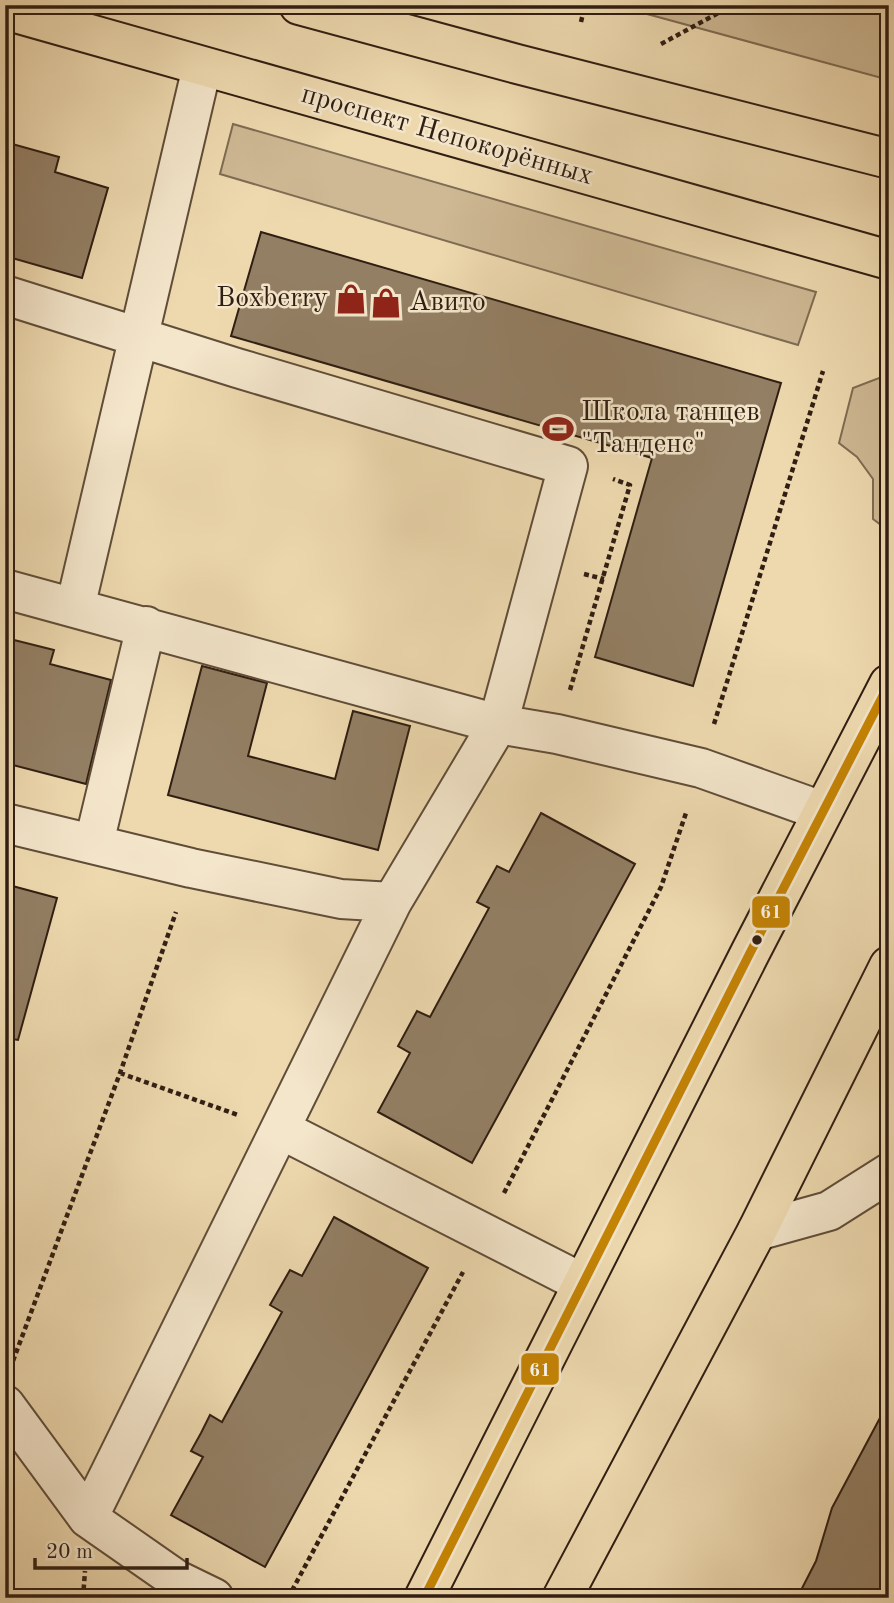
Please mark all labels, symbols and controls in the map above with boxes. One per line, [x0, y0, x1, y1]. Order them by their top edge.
street label: проспект Непокорённых [298, 81, 596, 191]
shop icon: Boxberry [334, 282, 368, 316]
place label: Boxberry [216, 285, 328, 313]
shop icon: Авито [369, 286, 403, 320]
place label: Авито [409, 289, 486, 317]
place label: Школа танцев "Танденс" [581, 399, 760, 459]
sports icon: Школа танцев "Танденс" [541, 412, 575, 446]
line badge: 61 [751, 895, 791, 929]
text: 61 [760, 904, 782, 923]
unlabelled marker [750, 933, 764, 947]
line badge: 61 [520, 1352, 560, 1386]
text: 61 [529, 1362, 551, 1381]
scale bar [35, 1526, 187, 1570]
text: 20 m [46, 1542, 93, 1563]

